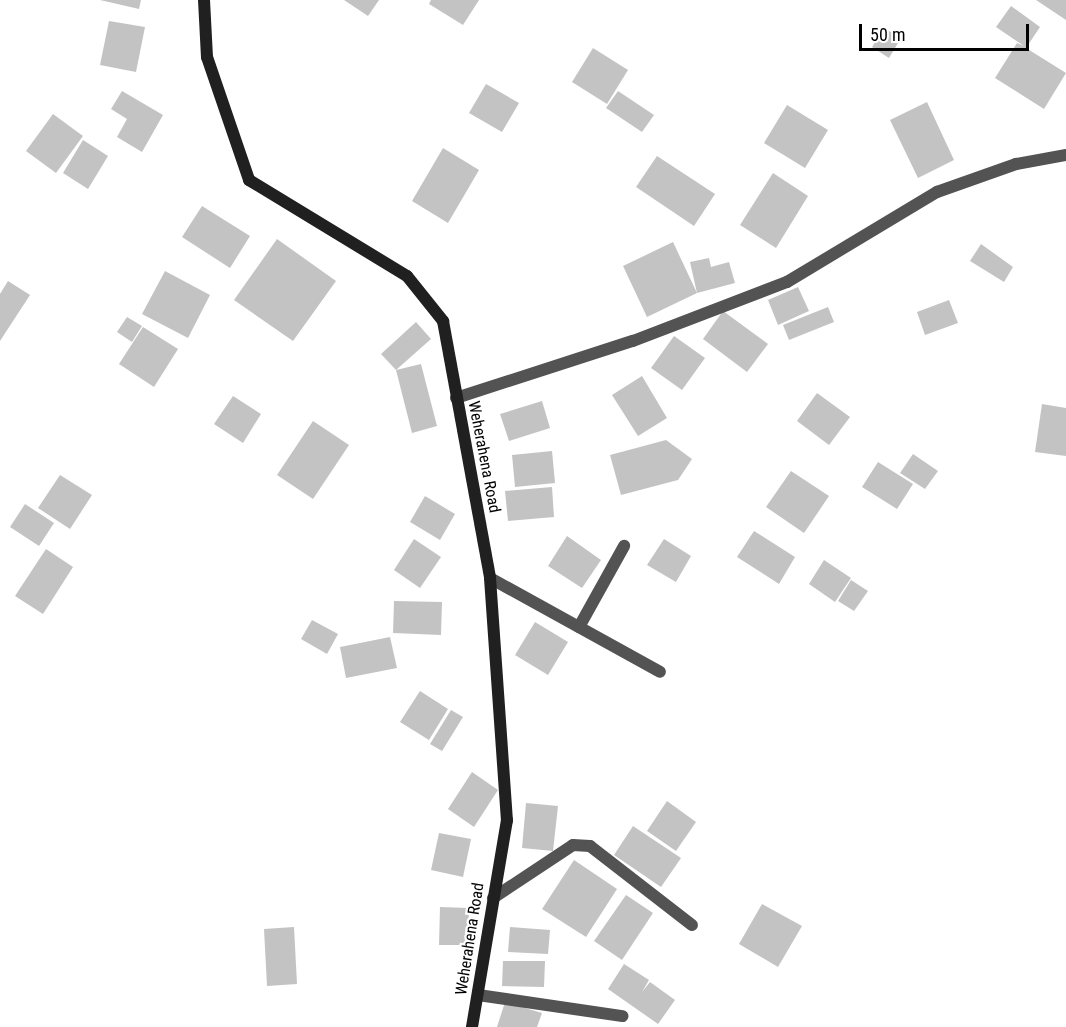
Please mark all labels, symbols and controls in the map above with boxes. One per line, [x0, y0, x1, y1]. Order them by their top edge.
scale bar [862, 12, 1032, 50]
text: 50 m [870, 24, 905, 45]
street label: Weherahena Road [464, 400, 504, 514]
street label: Weherahena Road [452, 882, 488, 996]

